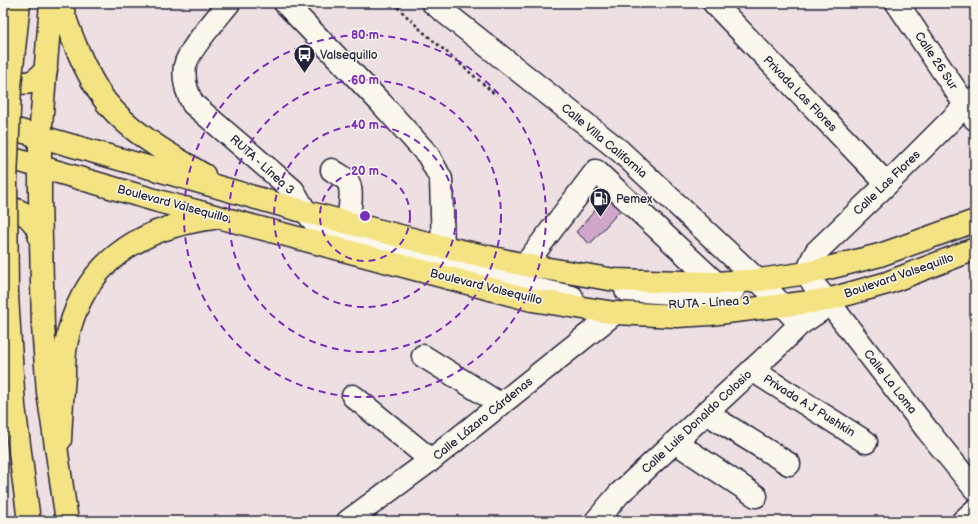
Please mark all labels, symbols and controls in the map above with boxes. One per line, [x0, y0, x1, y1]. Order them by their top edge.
text: 80 m [351, 28, 379, 43]
street label: Calle 26 Sur [911, 29, 961, 93]
bus stop icon: Valsequillo [291, 42, 317, 75]
place label: Valsequillo [320, 48, 378, 63]
street label: Privada Las Flores [760, 53, 840, 135]
text: 60 m [351, 73, 379, 88]
street label: Calle Villa California [558, 101, 650, 181]
text: 40 m [351, 118, 379, 133]
street label: RUTA - Línea 3 [227, 132, 297, 198]
street label: Calle Las Flores [850, 147, 924, 219]
text: 20 m [351, 164, 379, 179]
street label: Boulevard Valsequillo [115, 182, 231, 226]
fuel station icon: Pemex [587, 186, 613, 219]
place label: Pemex [616, 192, 653, 207]
centre of rings [358, 209, 372, 223]
street label: Boulevard Valsequillo [842, 250, 956, 302]
street label: Boulevard Valsequillo [428, 266, 544, 308]
street label: RUTA - Línea 3 [668, 293, 750, 313]
street label: Calle La Loma [860, 347, 920, 417]
street label: Calle Luis Donaldo Colosio [639, 367, 755, 477]
street label: Privada A J Pushkin [760, 372, 858, 440]
street label: Calle Lázaro Cárdenas [430, 374, 536, 464]

